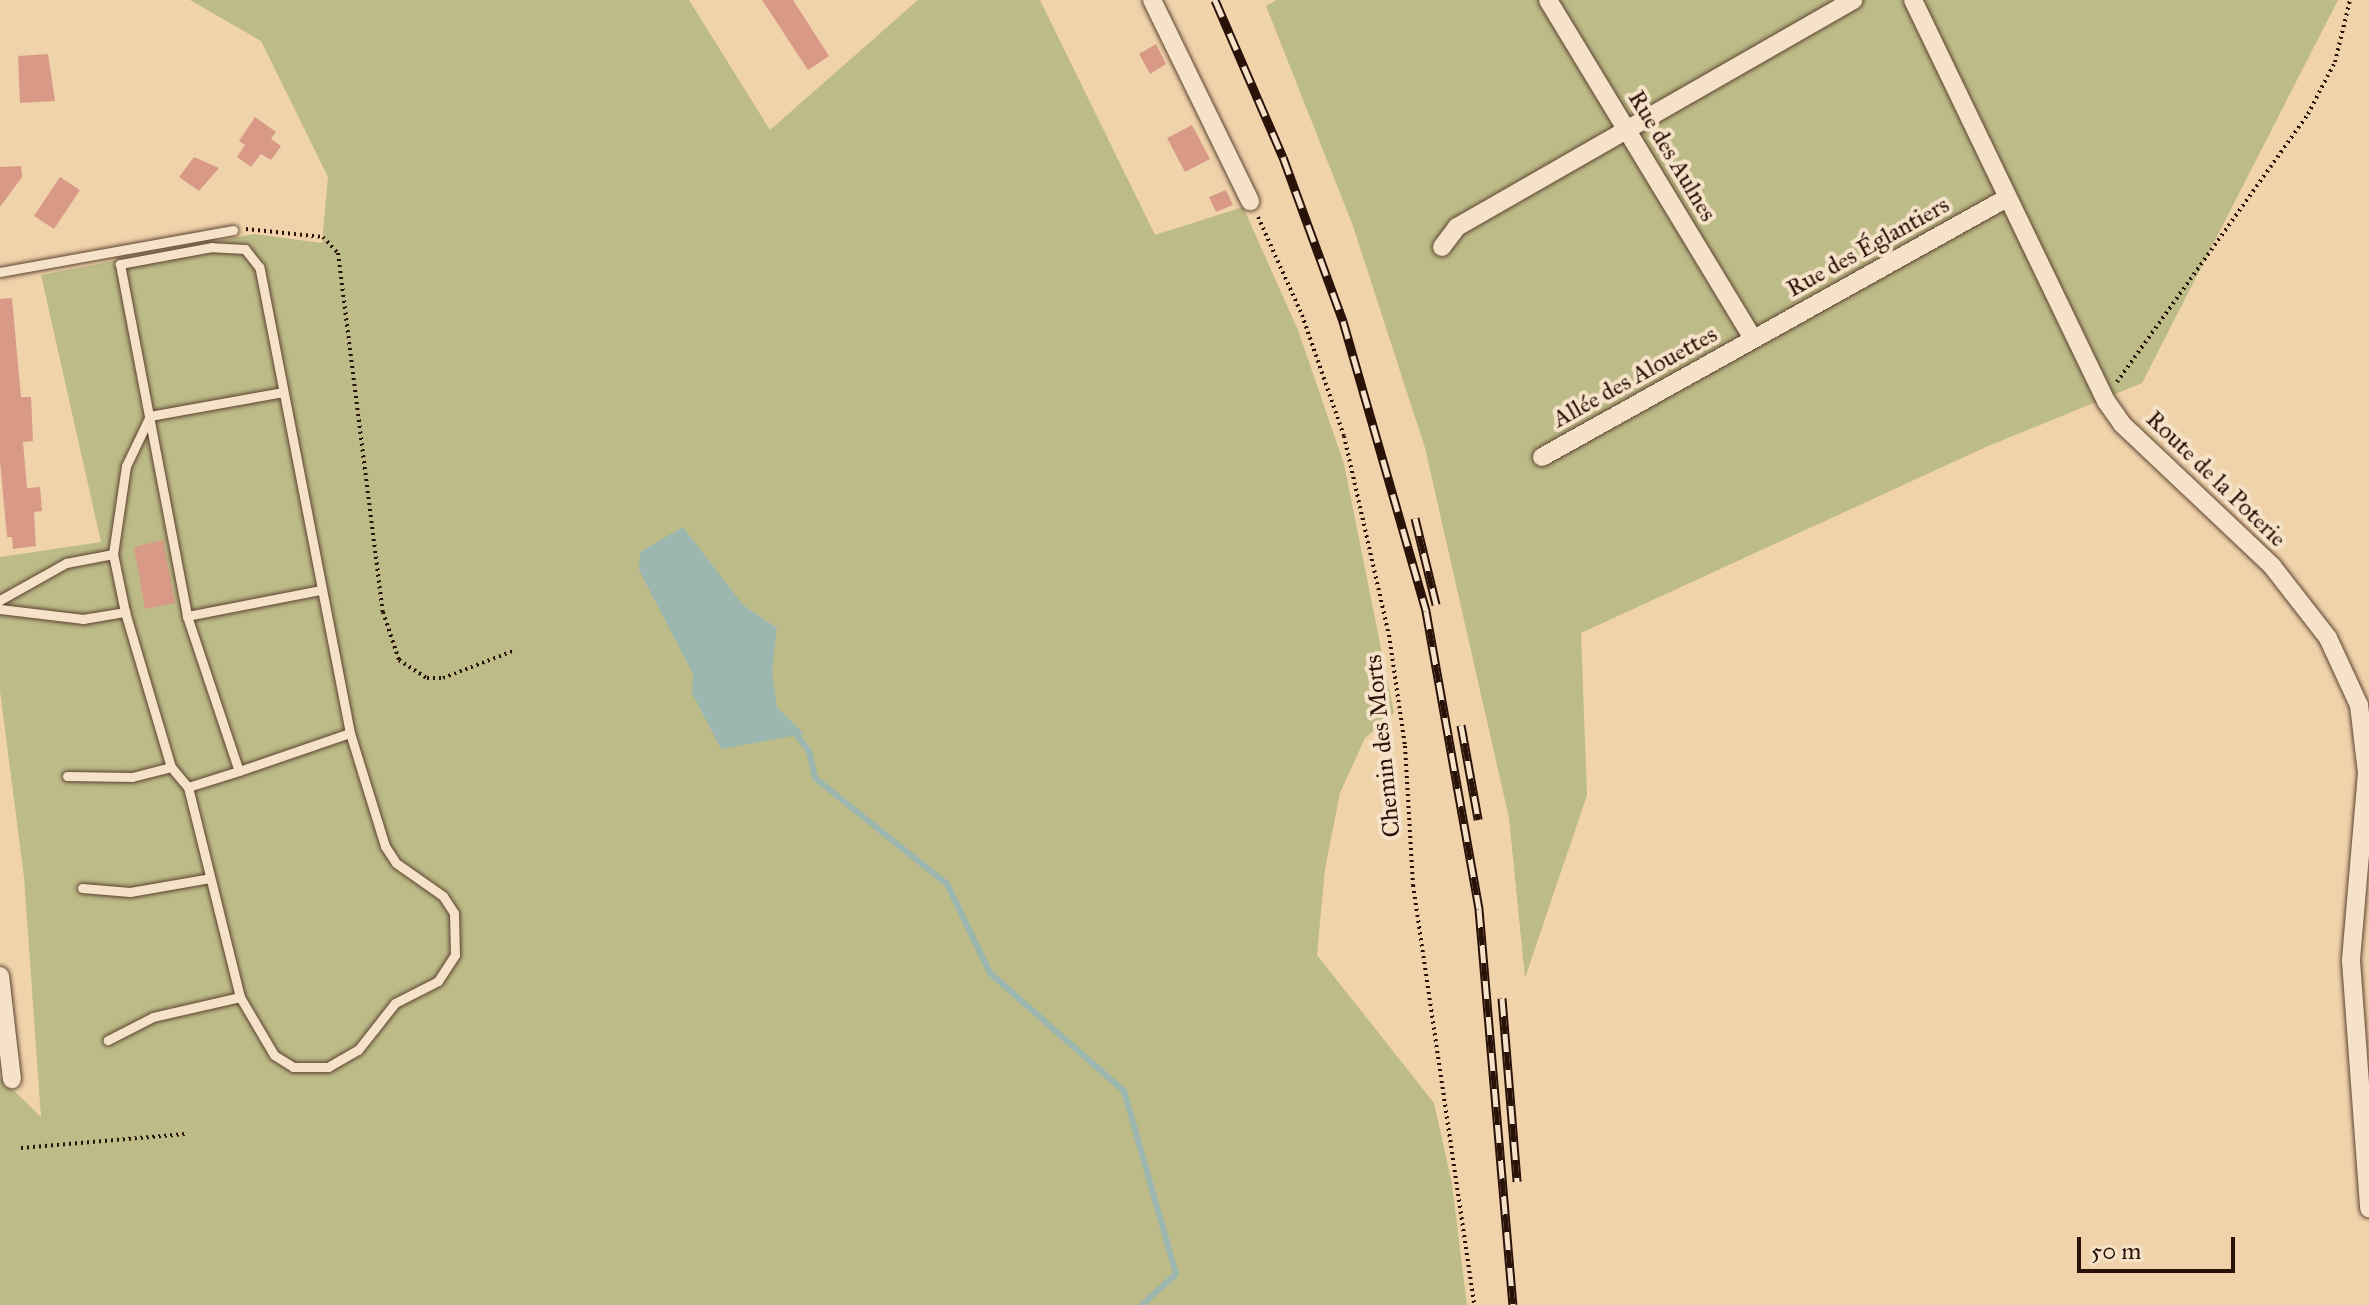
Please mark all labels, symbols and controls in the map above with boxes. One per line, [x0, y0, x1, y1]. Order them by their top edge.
street label: Rue des Aulnes [1622, 85, 1722, 227]
street label: Rue des Églantiers [1782, 190, 1954, 304]
street label: Allée des Alouettes [1548, 320, 1722, 434]
street label: Route de la Poterie [2140, 405, 2292, 553]
street label: Chemin des Morts [1359, 653, 1407, 839]
scale bar [2081, 1221, 2239, 1271]
text: 50 m [2091, 1236, 2141, 1266]

